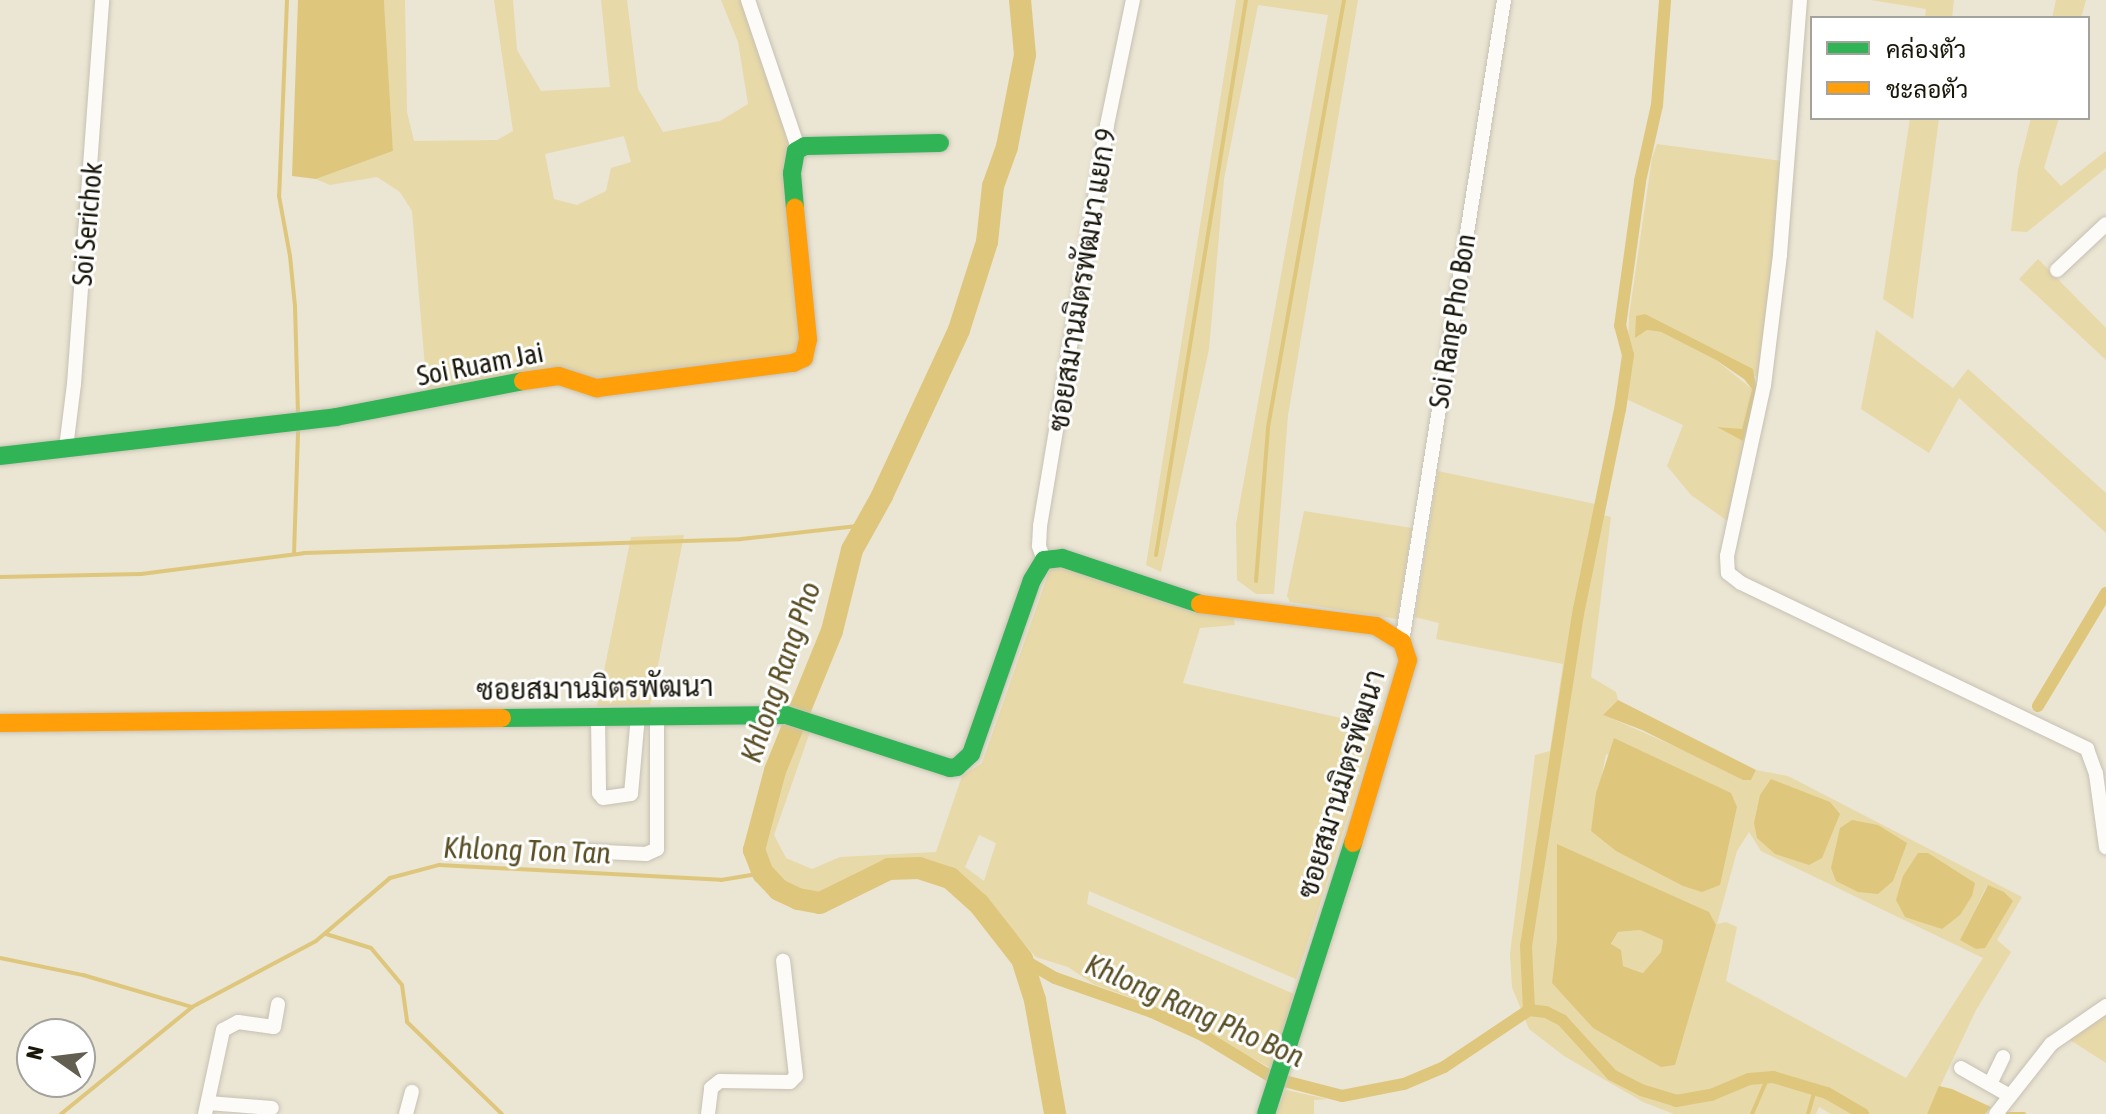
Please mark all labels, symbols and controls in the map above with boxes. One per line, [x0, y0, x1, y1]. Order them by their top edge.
legend [1810, 16, 2090, 120]
text: คล่องตัว [1886, 36, 1966, 63]
text: ชะลอตัว [1886, 76, 1968, 103]
street label: ซอยสมานมิตรพัฒนา แยก 9 [1041, 126, 1123, 434]
street label: Soi Serichok [65, 161, 109, 287]
street label: Soi Rang Pho Bon [1422, 231, 1482, 411]
street label: Soi Ruam Jai [414, 335, 546, 393]
water label: Khlong Rang Pho [732, 577, 828, 767]
street label: ซอยสมานมิตรพัฒนา [1290, 666, 1392, 902]
street label: ซอยสมานมิตรพัฒนา [476, 669, 714, 707]
water label: Khlong Ton Tan [443, 829, 611, 871]
water label: Khlong Rang Pho Bon [1080, 946, 1310, 1074]
north arrow [16, 1018, 96, 1098]
text: N [20, 1043, 49, 1062]

